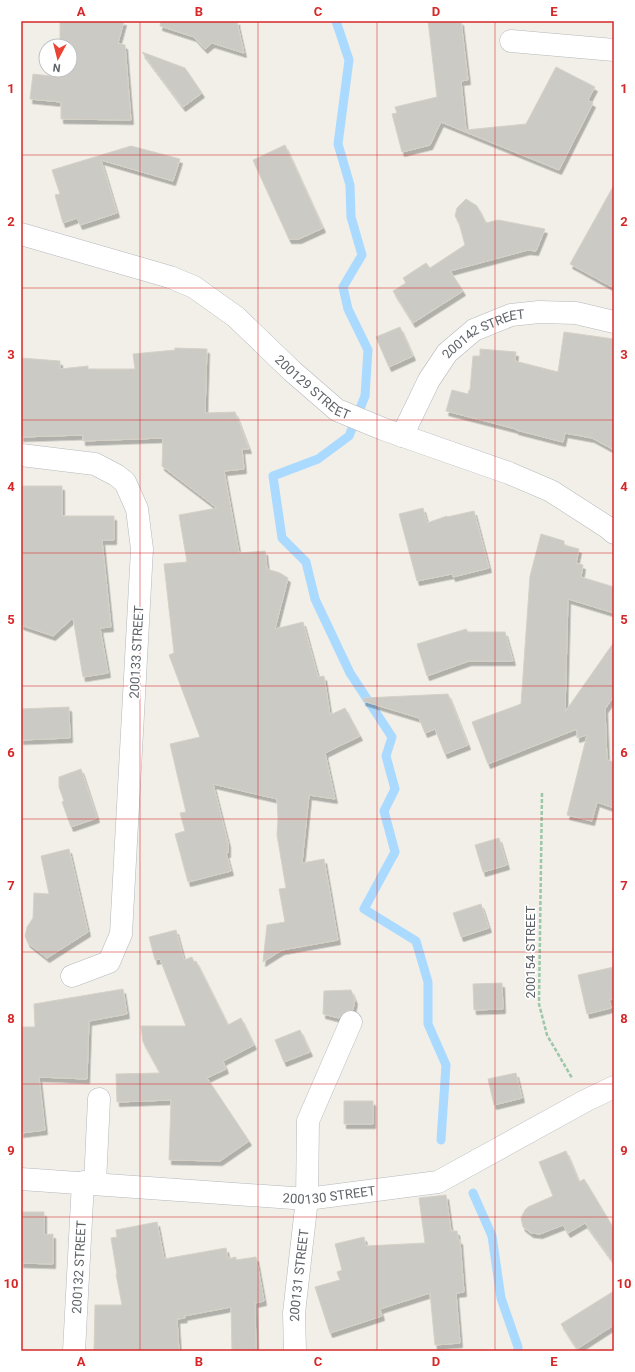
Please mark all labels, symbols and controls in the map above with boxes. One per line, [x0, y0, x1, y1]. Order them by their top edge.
text: A [77, 4, 86, 19]
text: B [195, 4, 203, 19]
text: C [314, 4, 323, 19]
text: D [432, 4, 440, 19]
text: E [550, 4, 558, 19]
north arrow [38, 38, 78, 78]
text: N [52, 60, 61, 74]
text: 1 [7, 81, 15, 96]
text: 1 [620, 81, 628, 96]
text: 2 [7, 214, 15, 229]
text: 2 [620, 214, 628, 229]
street label: 200142 STREET [439, 307, 526, 361]
text: 3 [7, 347, 15, 362]
text: 3 [620, 347, 628, 362]
street label: 200129 STREET [272, 352, 352, 423]
text: 4 [7, 479, 15, 494]
text: 4 [620, 479, 628, 494]
street label: 200133 STREET [127, 605, 146, 699]
text: 5 [7, 612, 15, 627]
text: 5 [620, 612, 628, 627]
text: 6 [7, 745, 15, 760]
text: 6 [620, 745, 628, 760]
text: 7 [7, 878, 15, 893]
text: 7 [620, 878, 628, 893]
street label: 200154 STREET [523, 905, 538, 999]
text: 8 [7, 1011, 15, 1026]
text: 8 [620, 1011, 628, 1026]
text: 9 [7, 1143, 15, 1158]
text: 9 [620, 1143, 628, 1158]
street label: 200130 STREET [282, 1183, 377, 1207]
street label: 200132 STREET [69, 1220, 89, 1314]
street label: 200131 STREET [287, 1228, 312, 1322]
text: 10 [4, 1276, 18, 1291]
text: 10 [617, 1276, 631, 1291]
text: A [77, 1354, 86, 1369]
text: B [195, 1354, 203, 1369]
text: C [314, 1354, 323, 1369]
text: D [432, 1354, 440, 1369]
text: E [550, 1354, 558, 1369]

